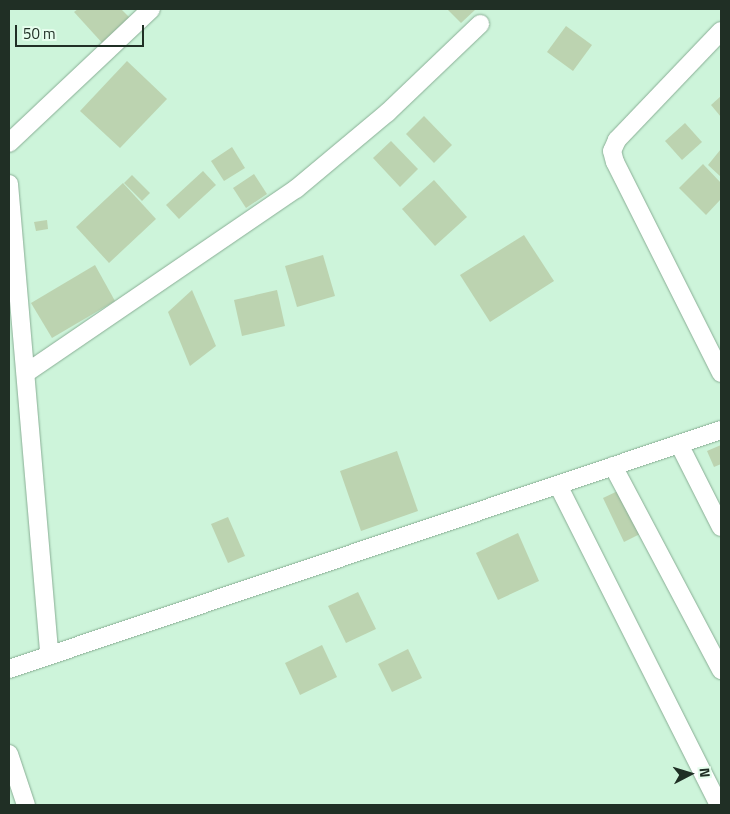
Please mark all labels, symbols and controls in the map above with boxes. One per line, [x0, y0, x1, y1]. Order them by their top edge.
scale bar [18, 15, 146, 47]
text: 50 m [23, 22, 56, 45]
north arrow [665, 749, 715, 799]
text: N [695, 767, 716, 778]

